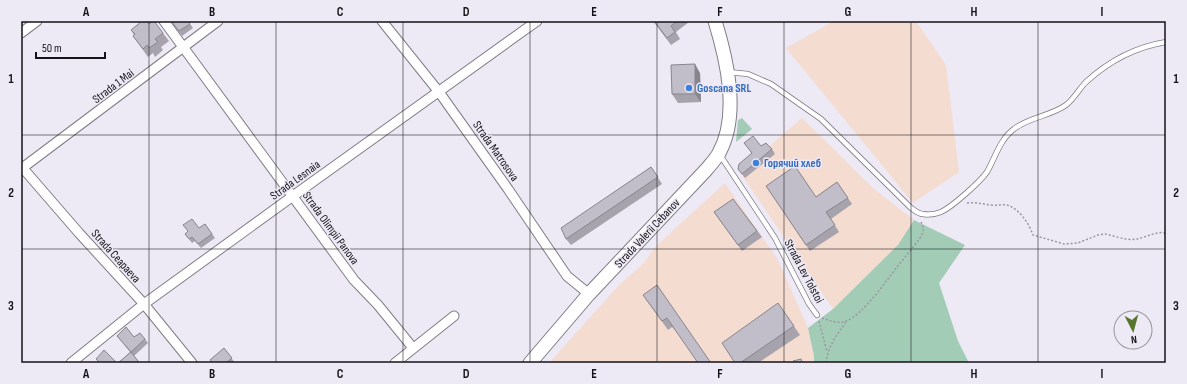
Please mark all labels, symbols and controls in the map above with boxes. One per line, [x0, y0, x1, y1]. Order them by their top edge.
text: A [82, 4, 90, 20]
text: B [209, 4, 215, 20]
text: C [337, 4, 344, 20]
text: D [463, 4, 470, 20]
text: E [591, 4, 597, 20]
text: F [717, 4, 723, 20]
text: G [845, 4, 852, 20]
text: H [971, 4, 978, 20]
text: I [1101, 4, 1104, 20]
scale bar [36, 34, 105, 60]
text: 50 m [42, 41, 62, 56]
street label: Strada 1 Mai [90, 66, 137, 107]
text: 1 [8, 71, 14, 87]
text: 1 [1173, 71, 1179, 87]
place label: Goscana SRL [697, 81, 751, 96]
marker: Goscana SRL [684, 83, 694, 93]
street label: Strada Matrosova [469, 118, 522, 185]
place label: Горячий хлеб [764, 156, 821, 171]
street label: Strada Lesnaia [267, 157, 324, 204]
marker: Горячий хлеб [751, 158, 761, 168]
text: 2 [8, 185, 14, 201]
text: 2 [1173, 185, 1179, 201]
street label: Strada Olimpii Panova [299, 189, 362, 268]
street label: Strada Valerii Cebanov [611, 195, 684, 271]
street label: Strada Ceapaeva [88, 227, 144, 286]
street label: Strada Lev Tolstoi [780, 237, 827, 306]
text: 3 [8, 298, 14, 314]
text: 3 [1173, 298, 1179, 314]
north arrow [1113, 310, 1153, 350]
text: N [1130, 333, 1138, 346]
text: A [82, 366, 90, 382]
text: B [209, 366, 215, 382]
text: C [337, 366, 344, 382]
text: D [463, 366, 470, 382]
text: E [591, 366, 597, 382]
text: F [717, 366, 723, 382]
text: G [845, 366, 852, 382]
text: H [971, 366, 978, 382]
text: I [1101, 366, 1104, 382]

